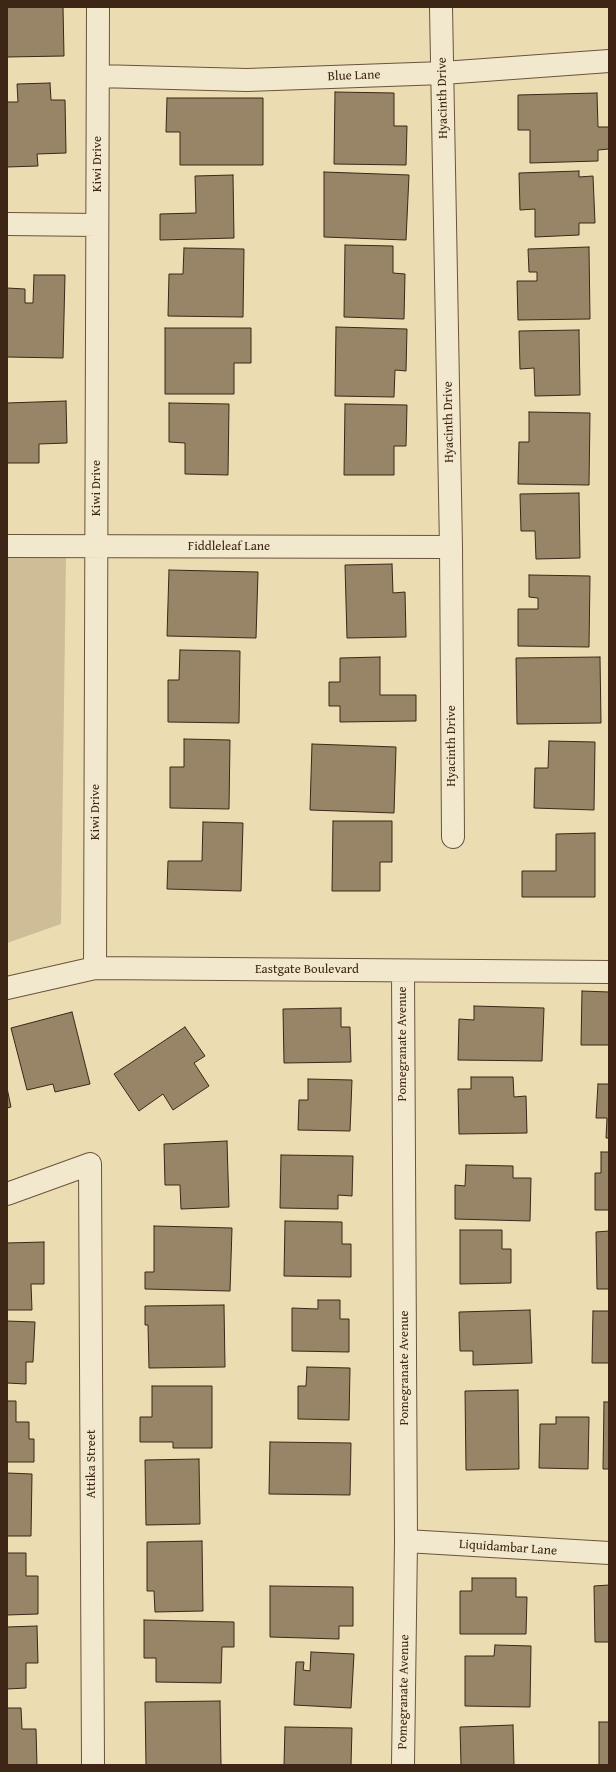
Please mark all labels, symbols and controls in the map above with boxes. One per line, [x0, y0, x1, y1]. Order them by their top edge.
street label: Hyacinth Drive [434, 57, 452, 139]
street label: Blue Lane [327, 67, 381, 85]
street label: Kiwi Drive [90, 136, 106, 192]
street label: Hyacinth Drive [440, 381, 458, 463]
street label: Kiwi Drive [89, 460, 105, 516]
street label: Fiddleleaf Lane [188, 539, 270, 555]
street label: Hyacinth Drive [444, 705, 460, 787]
street label: Kiwi Drive [88, 784, 104, 840]
street label: Eastgate Boulevard [255, 962, 359, 978]
street label: Pomegranate Avenue [395, 986, 411, 1102]
street label: Pomegranate Avenue [397, 1310, 413, 1426]
street label: Attika Street [84, 1429, 100, 1499]
street label: Liquidambar Lane [458, 1537, 558, 1559]
street label: Pomegranate Avenue [395, 1634, 413, 1750]

